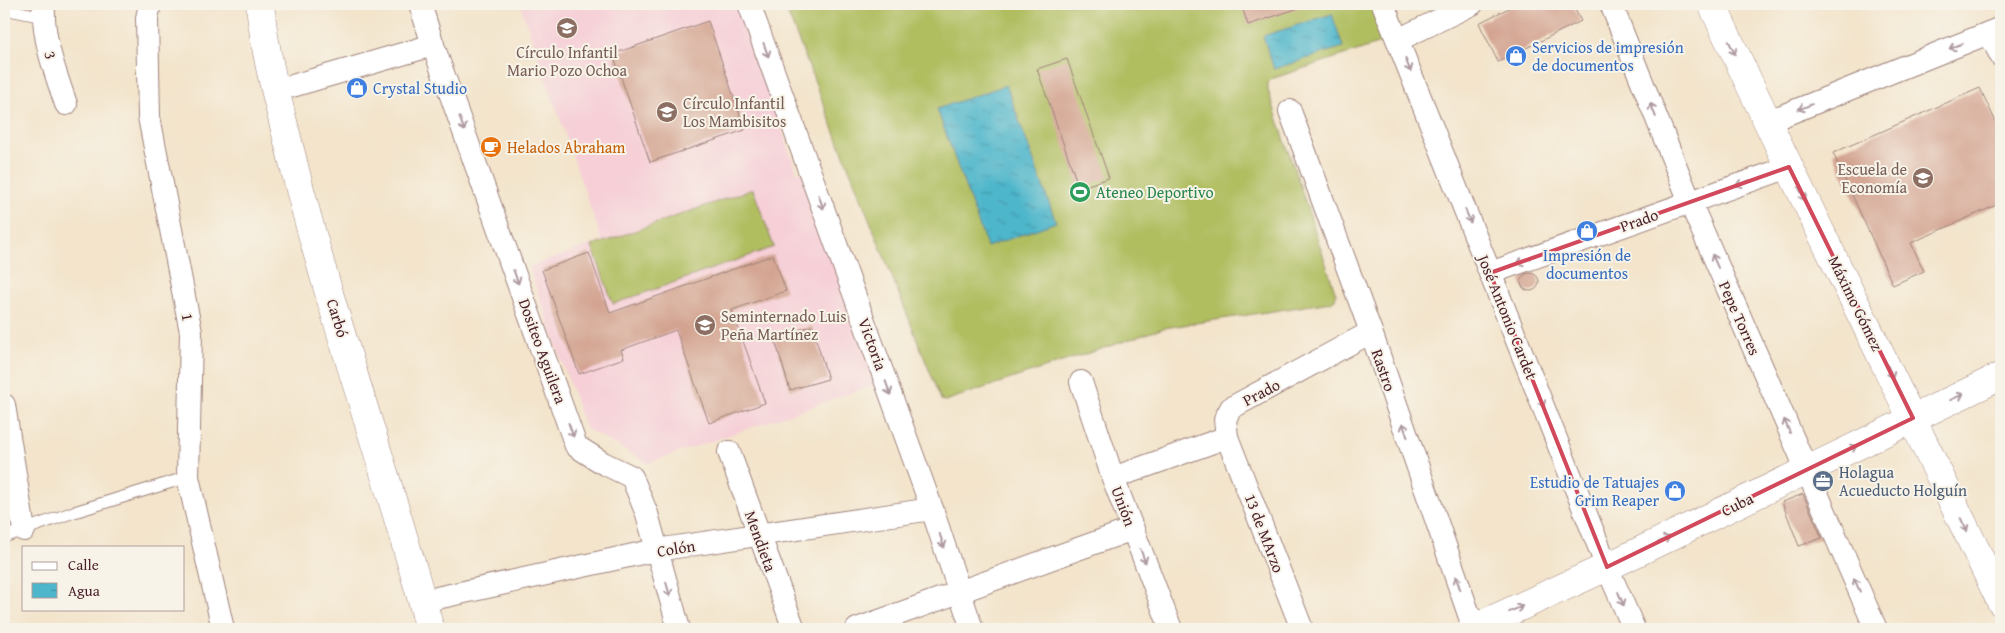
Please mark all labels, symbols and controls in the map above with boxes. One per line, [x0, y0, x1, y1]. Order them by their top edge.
school or university icon: Círculo Infantil Mario Pozo Ochoa [555, 16, 579, 40]
place label: Servicios de impresión de documentos [1532, 35, 1684, 77]
place label: Círculo Infantil Mario Pozo Ochoa [507, 40, 628, 82]
one-way arrow [1728, 40, 1737, 55]
one-way arrow [762, 41, 771, 57]
one-way arrow [1949, 42, 1964, 52]
shop icon: Servicios de impresión de documentos [1504, 44, 1528, 68]
street label: 3 [38, 48, 64, 62]
one-way arrow [1404, 57, 1413, 72]
shop icon: Crystal Studio [345, 76, 369, 100]
place label: Crystal Studio [373, 76, 467, 100]
place label: Círculo Infantil Los Mambisitos [683, 91, 786, 133]
school or university icon: Círculo Infantil Los Mambisitos [655, 100, 679, 124]
one-way arrow [1648, 103, 1657, 119]
one-way arrow [1798, 103, 1813, 112]
one-way arrow [458, 116, 467, 132]
cafe icon: Helados Abraham [479, 135, 503, 159]
place label: Helados Abraham [507, 135, 625, 159]
place label: Escuela de Economía [1838, 157, 1907, 199]
school or university icon: Escuela de Economía [1911, 166, 1935, 190]
one-way arrow [1736, 179, 1751, 188]
sports icon: Ateneo Deportivo [1068, 180, 1092, 204]
place label: Ateneo Deportivo [1096, 180, 1214, 204]
one-way arrow [1798, 187, 1808, 202]
one-way arrow [817, 194, 826, 210]
street label: Prado [1616, 202, 1662, 238]
one-way arrow [1463, 208, 1473, 223]
shop icon: Impresión de documentos [1575, 219, 1599, 243]
place label: Impresión de documentos [1543, 243, 1631, 285]
street label: José Antonio Cardet [1471, 249, 1544, 383]
street label: Máximo Gómez [1823, 251, 1889, 355]
one-way arrow [1710, 254, 1720, 269]
one-way arrow [1516, 257, 1532, 266]
one-way arrow [512, 269, 521, 285]
street label: Pepe Torres [1713, 277, 1767, 359]
street label: Dositeo Aguilera [513, 295, 573, 407]
street label: Carbó [321, 296, 355, 340]
place label: Seminternado Luis Peña Martínez [721, 304, 847, 346]
street label: 1 [175, 311, 201, 323]
school or university icon: Seminternado Luis Peña Martínez [693, 313, 717, 337]
street label: Victoria [852, 314, 894, 374]
street label: Rastro [1366, 346, 1402, 394]
one-way arrow [1885, 364, 1895, 379]
street label: Prado [1238, 372, 1284, 412]
one-way arrow [884, 380, 893, 395]
one-way arrow [1949, 391, 1964, 401]
one-way arrow [1537, 392, 1546, 407]
one-way arrow [1782, 419, 1792, 434]
one-way arrow [567, 422, 576, 438]
one-way arrow [1400, 422, 1409, 438]
one-way arrow [1842, 444, 1857, 453]
place label: Holagua Acueducto Holguín [1839, 460, 1967, 502]
office icon: Holagua Acueducto Holguín [1811, 469, 1835, 493]
place label: Estudio de Tatuajes Grim Reaper [1530, 470, 1659, 512]
shop icon: Estudio de Tatuajes Grim Reaper [1663, 479, 1687, 503]
street label: Unión [1105, 482, 1143, 530]
street label: Cuba [1717, 486, 1758, 522]
street label: 13 de MArzo [1239, 490, 1291, 576]
street label: Mendieta [739, 507, 783, 575]
one-way arrow [1960, 517, 1970, 532]
street label: Colón [655, 533, 697, 563]
one-way arrow [938, 533, 947, 549]
one-way arrow [1655, 535, 1670, 544]
legend [22, 546, 185, 610]
one-way arrow [1139, 548, 1148, 563]
text: Calle [68, 554, 99, 575]
one-way arrow [1453, 576, 1462, 591]
one-way arrow [1851, 578, 1861, 593]
text: Agua [68, 580, 100, 601]
one-way arrow [663, 580, 673, 596]
one-way arrow [1617, 591, 1627, 606]
one-way arrow [1508, 603, 1523, 613]

